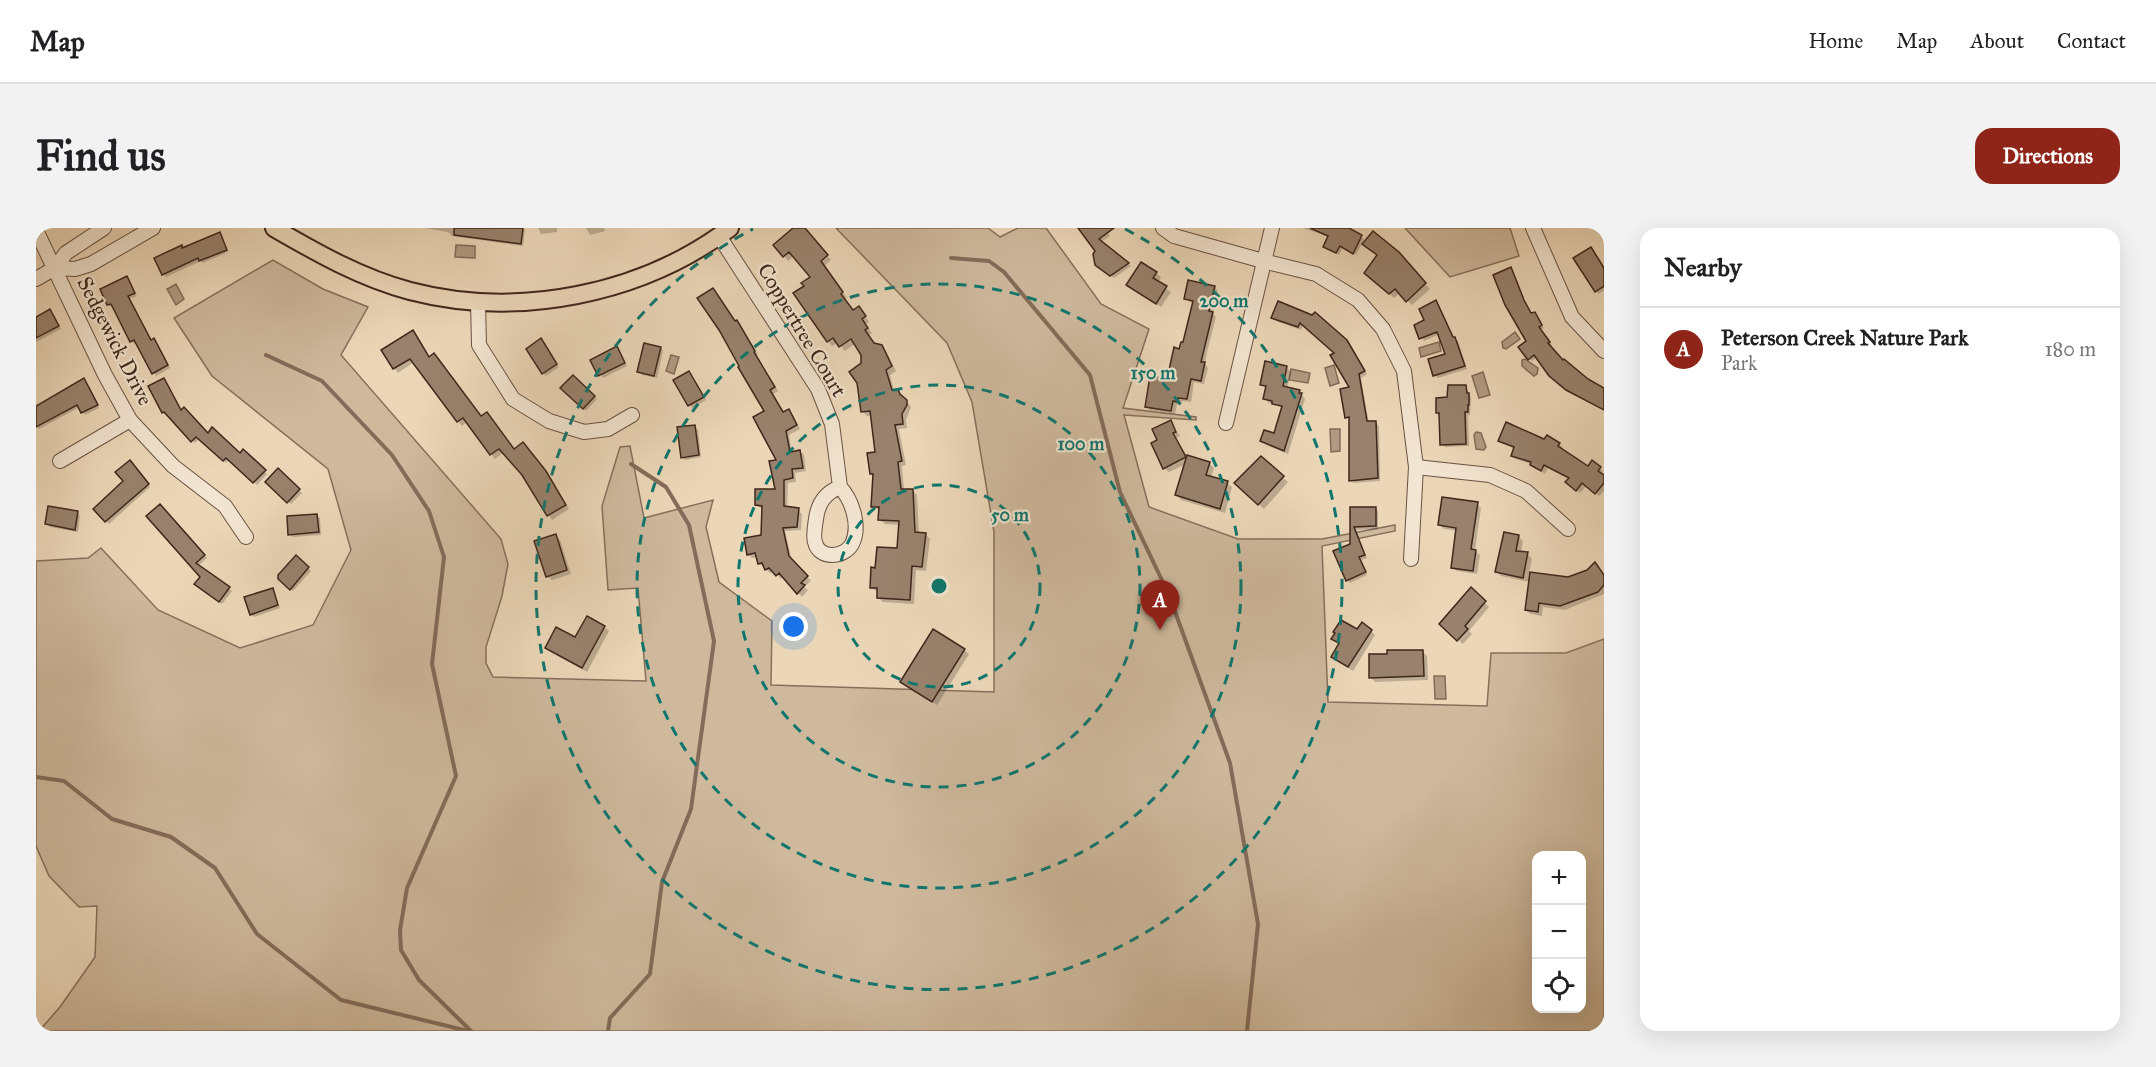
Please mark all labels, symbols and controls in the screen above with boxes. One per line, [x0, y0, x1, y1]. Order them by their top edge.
text: Map [30, 24, 85, 59]
text: Home [1808, 28, 1863, 54]
text: Map [1896, 28, 1937, 54]
text: About [1970, 28, 2024, 54]
text: Contact [2057, 28, 2126, 54]
button: Directions [1975, 128, 2120, 184]
text: Find us [36, 130, 166, 182]
text: Nearby [1664, 251, 1742, 283]
street label: Coppertree Court [752, 258, 852, 402]
street label: Sedgewick Drive [71, 272, 159, 410]
text: 200 m [1200, 290, 1249, 312]
text: Peterson Creek Nature Park [1721, 324, 1968, 351]
text: A [1677, 337, 1690, 361]
text: 180 m [2045, 337, 2096, 361]
text: Park [1721, 351, 1757, 375]
text: 150 m [1131, 362, 1176, 384]
text: 100 m [1058, 433, 1105, 455]
text: 50 m [991, 504, 1030, 526]
centre of rings [929, 576, 949, 596]
pin: A [1140, 580, 1180, 630]
your location [779, 612, 808, 641]
map controls [1532, 851, 1586, 1013]
button: + [1532, 851, 1586, 905]
button: − [1532, 905, 1586, 959]
button: locate [1532, 959, 1586, 1013]

